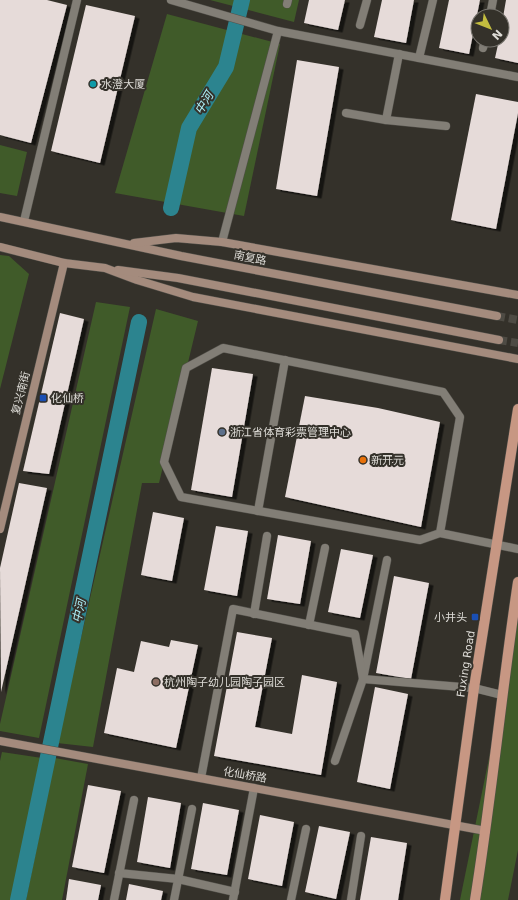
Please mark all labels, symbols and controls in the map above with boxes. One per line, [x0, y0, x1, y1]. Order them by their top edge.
north arrow [470, 8, 510, 48]
text: N [489, 27, 505, 42]
place label: 水澄大厦 [101, 78, 145, 91]
marker: 水澄大厦 [88, 79, 98, 89]
water label: 中河 [192, 87, 217, 117]
street label: 南复路 [233, 248, 267, 268]
street label: 复兴南街 [9, 370, 33, 416]
place label: 化仙桥 [51, 392, 84, 405]
marker: 化仙桥 [38, 393, 48, 403]
place label: 浙江省体育彩票管理中心 [230, 426, 351, 439]
marker: 浙江省体育彩票管理中心 [217, 427, 227, 437]
place label: 新开元 [371, 454, 404, 467]
marker: 新开元 [358, 455, 368, 465]
water label: 中河 [70, 596, 89, 624]
place label: 小井头 [434, 611, 467, 624]
marker: 小井头 [470, 612, 480, 622]
street label: Fuxing Road [454, 630, 478, 698]
place label: 杭州陶子幼儿园陶子园区 [164, 676, 285, 689]
marker: 杭州陶子幼儿园陶子园区 [151, 677, 161, 687]
street label: 化仙桥路 [222, 765, 268, 785]

